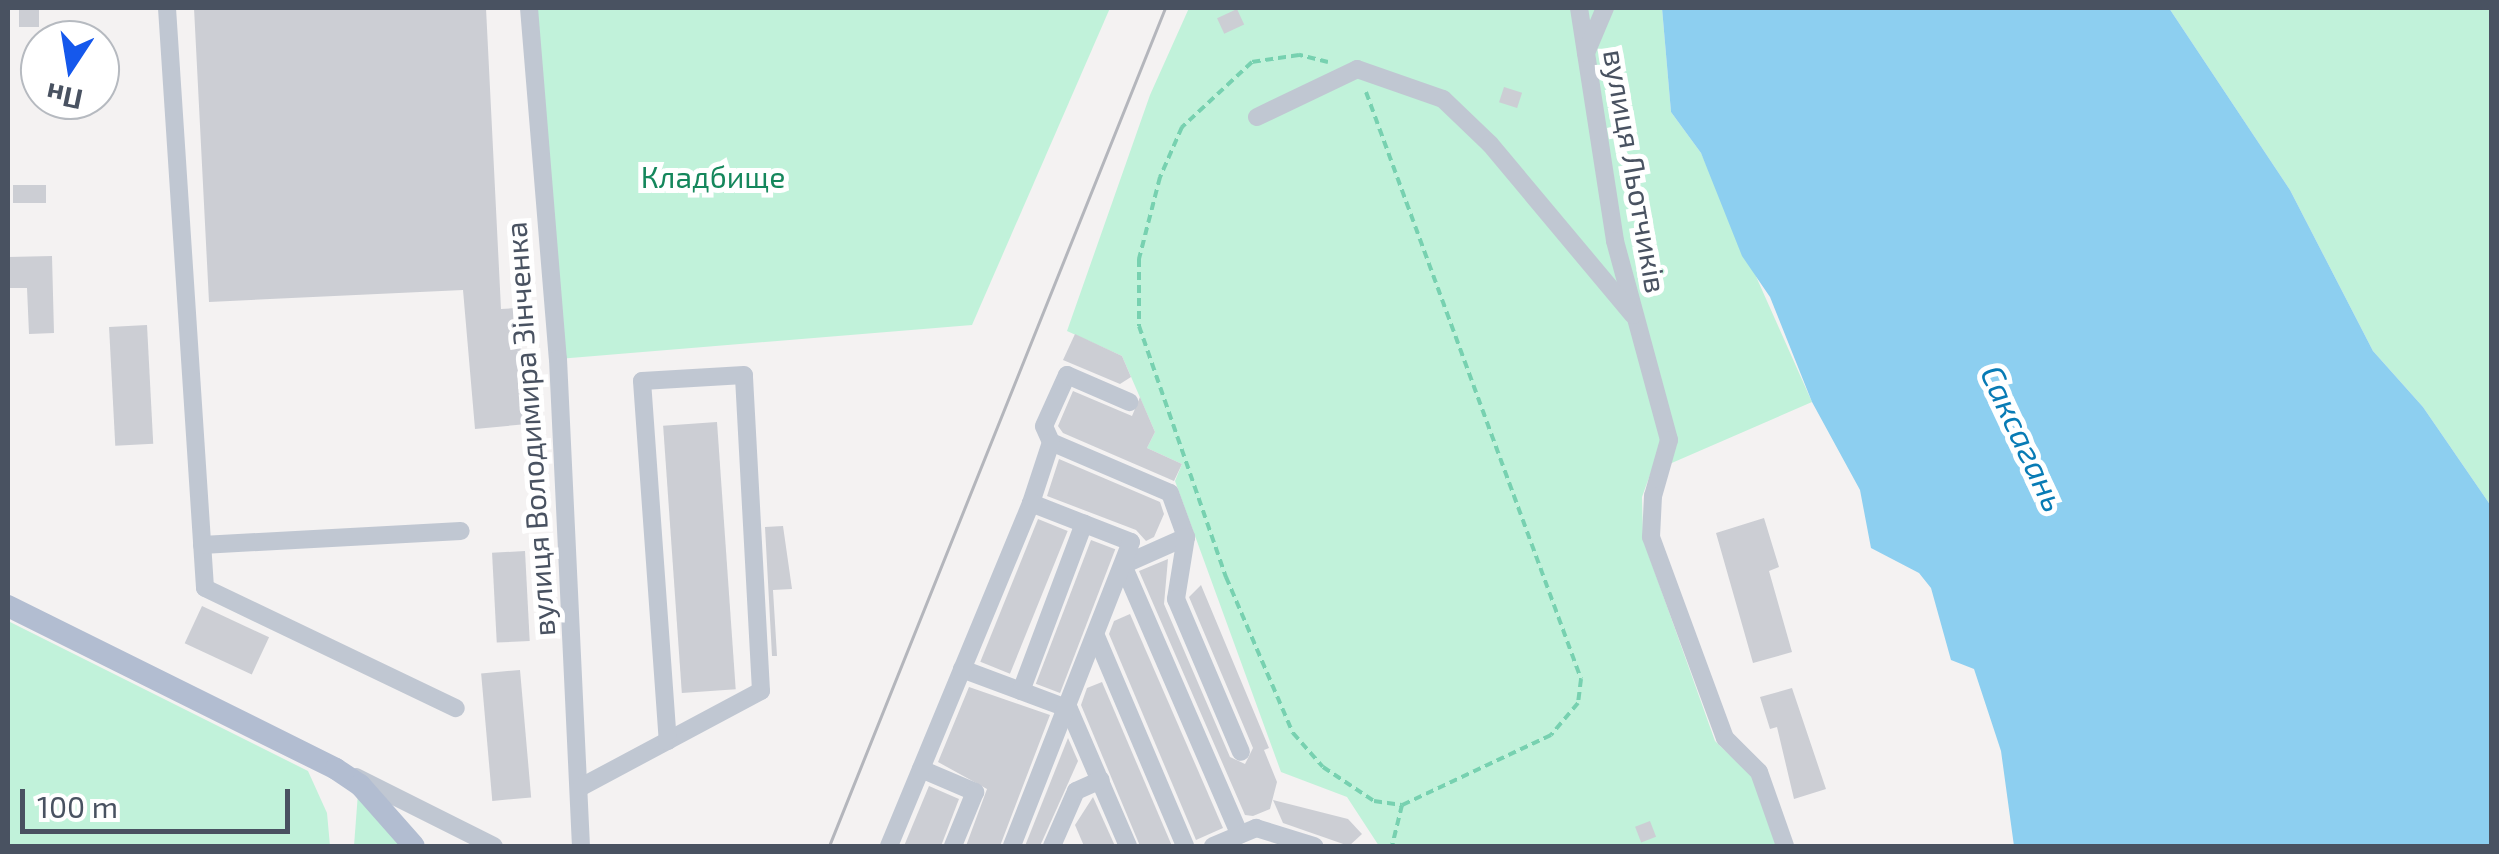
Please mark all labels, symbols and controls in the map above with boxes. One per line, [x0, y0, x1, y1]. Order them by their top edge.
north arrow [20, 20, 120, 120]
street label: вулиця Льотчиків [1597, 46, 1675, 296]
text: Пн [43, 77, 86, 118]
park label: Кладбище [641, 158, 785, 194]
street label: вулиця Володимира Зінченка [497, 221, 561, 637]
water label: Саксагань [1973, 359, 2075, 517]
scale bar [25, 769, 295, 831]
text: 100 m [37, 788, 118, 824]

